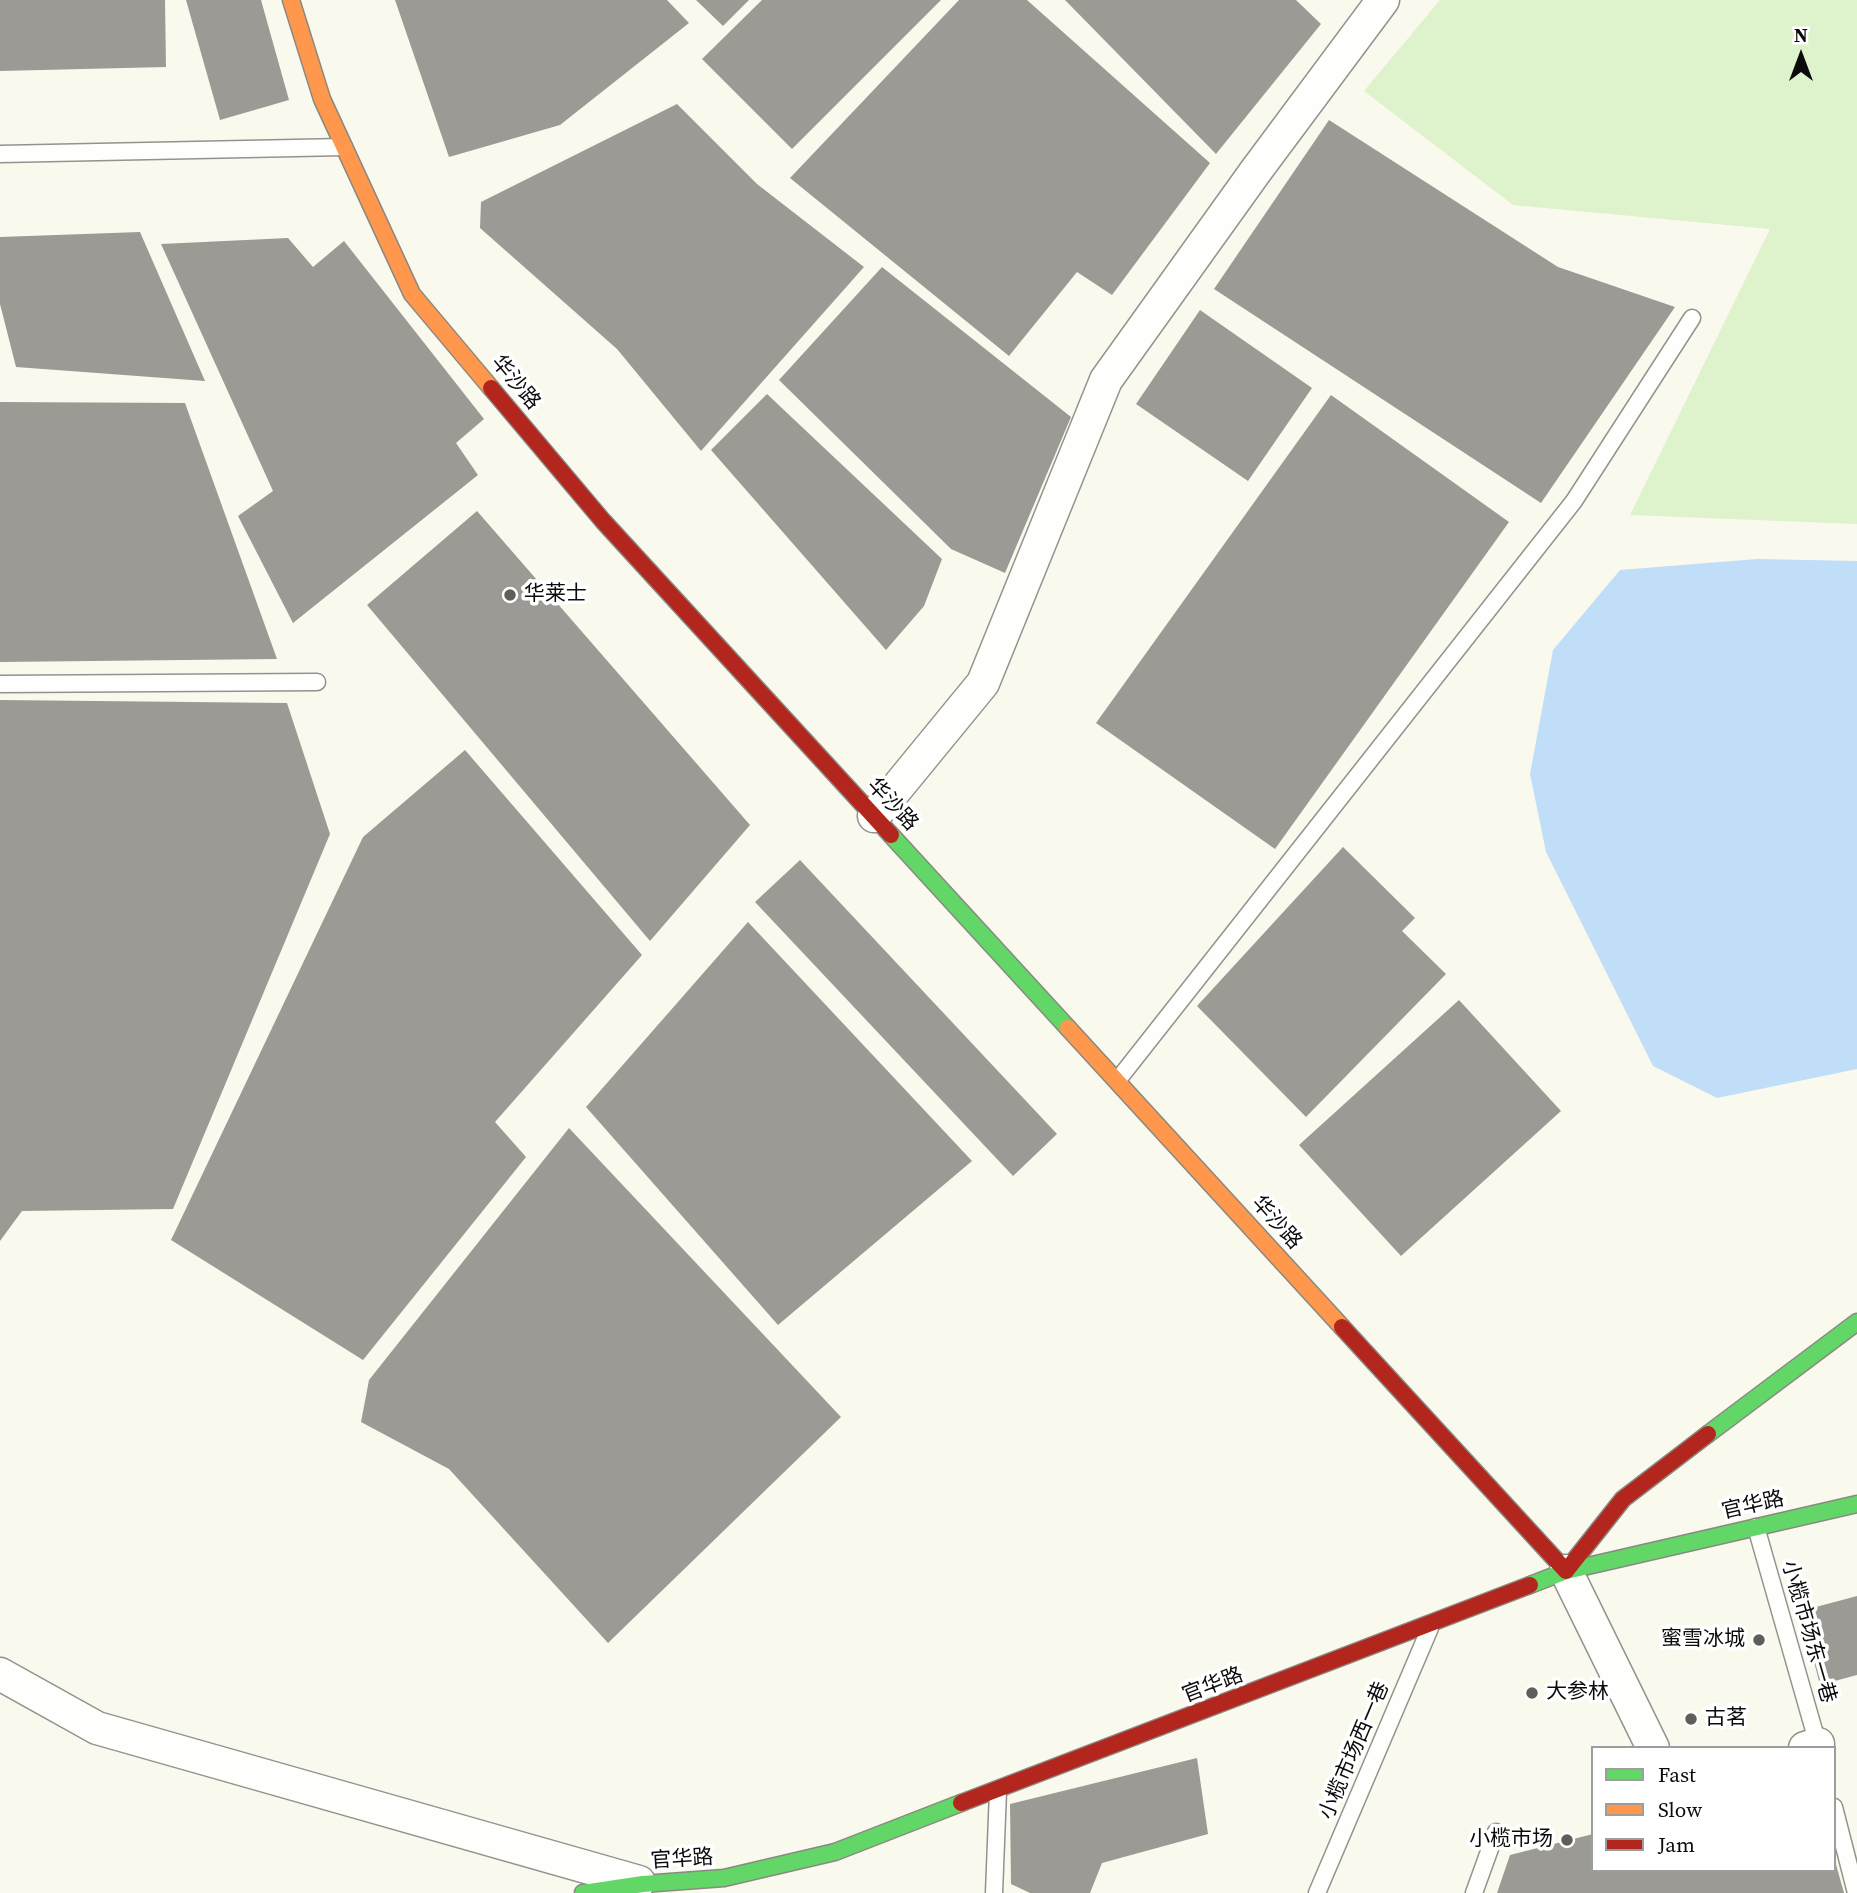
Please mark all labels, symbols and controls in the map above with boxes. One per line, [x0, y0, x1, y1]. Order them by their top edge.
north arrow [1766, 21, 1836, 91]
text: N [1794, 22, 1808, 48]
street label: 华沙路 [485, 351, 545, 415]
place label: 华莱士 [524, 582, 587, 608]
marker: 华莱士 [502, 587, 518, 603]
street label: 华沙路 [861, 773, 923, 837]
street label: 华沙路 [1246, 1191, 1306, 1255]
street label: 官华路 [1719, 1487, 1787, 1525]
street label: 小榄市场东一巷 [1776, 1558, 1840, 1706]
place label: 蜜雪冰城 [1661, 1627, 1745, 1653]
marker: 蜜雪冰城 [1751, 1632, 1767, 1648]
street label: 官华路 [1179, 1663, 1247, 1709]
street label: 小榄市场西一巷 [1315, 1678, 1395, 1824]
place label: 大参林 [1546, 1680, 1609, 1706]
marker: 大参林 [1524, 1685, 1540, 1701]
place label: 古茗 [1705, 1706, 1747, 1732]
marker: 古茗 [1683, 1711, 1699, 1727]
legend [1591, 1746, 1836, 1872]
text: Fast [1658, 1760, 1696, 1789]
text: Slow [1658, 1795, 1702, 1824]
place label: 小榄市场 [1469, 1827, 1553, 1853]
text: Jam [1658, 1830, 1695, 1859]
marker: 小榄市场 [1559, 1832, 1575, 1848]
street label: 官华路 [650, 1845, 714, 1875]

